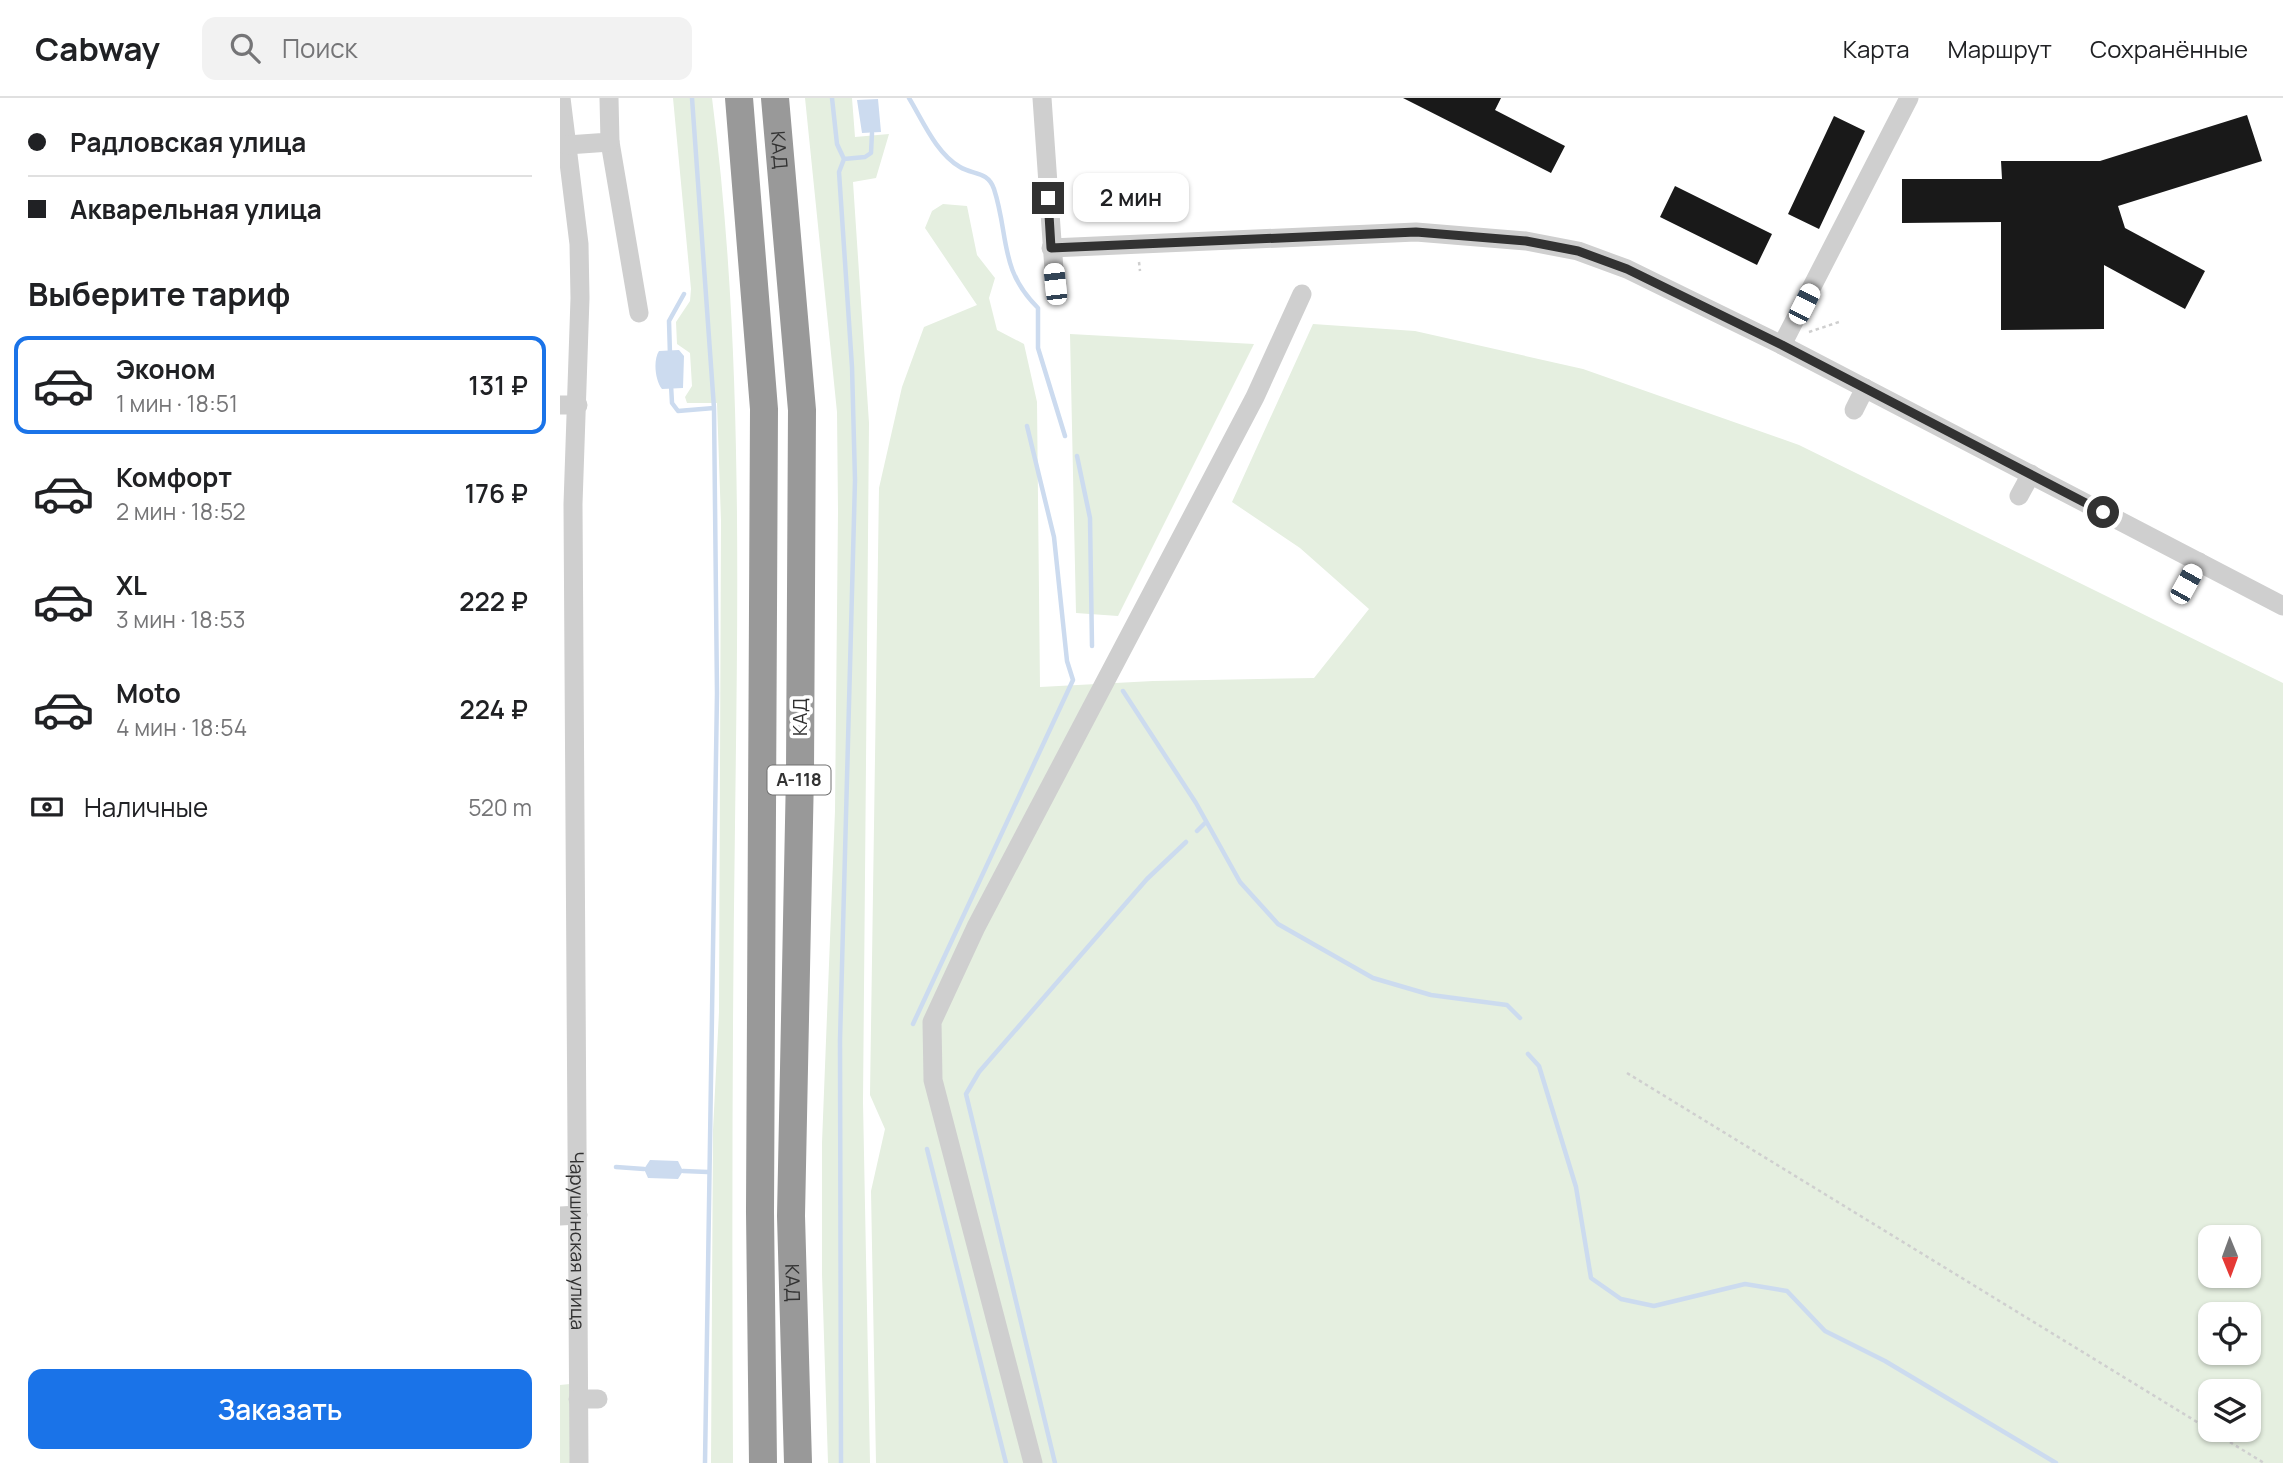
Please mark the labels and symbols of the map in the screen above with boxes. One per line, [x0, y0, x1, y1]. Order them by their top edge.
street label: КАД [765, 130, 794, 170]
callout: 2 мин [1072, 174, 1188, 222]
route end [1032, 182, 1064, 214]
car [1043, 262, 1068, 306]
car [1786, 281, 1823, 327]
route start [2087, 496, 2119, 528]
car [2167, 561, 2206, 607]
street label: КАД [787, 698, 813, 736]
road number: А-118 [768, 766, 830, 794]
street label: Чарушинская улица [564, 1151, 591, 1330]
north arrow [2198, 1225, 2261, 1288]
street label: КАД [779, 1263, 806, 1302]

